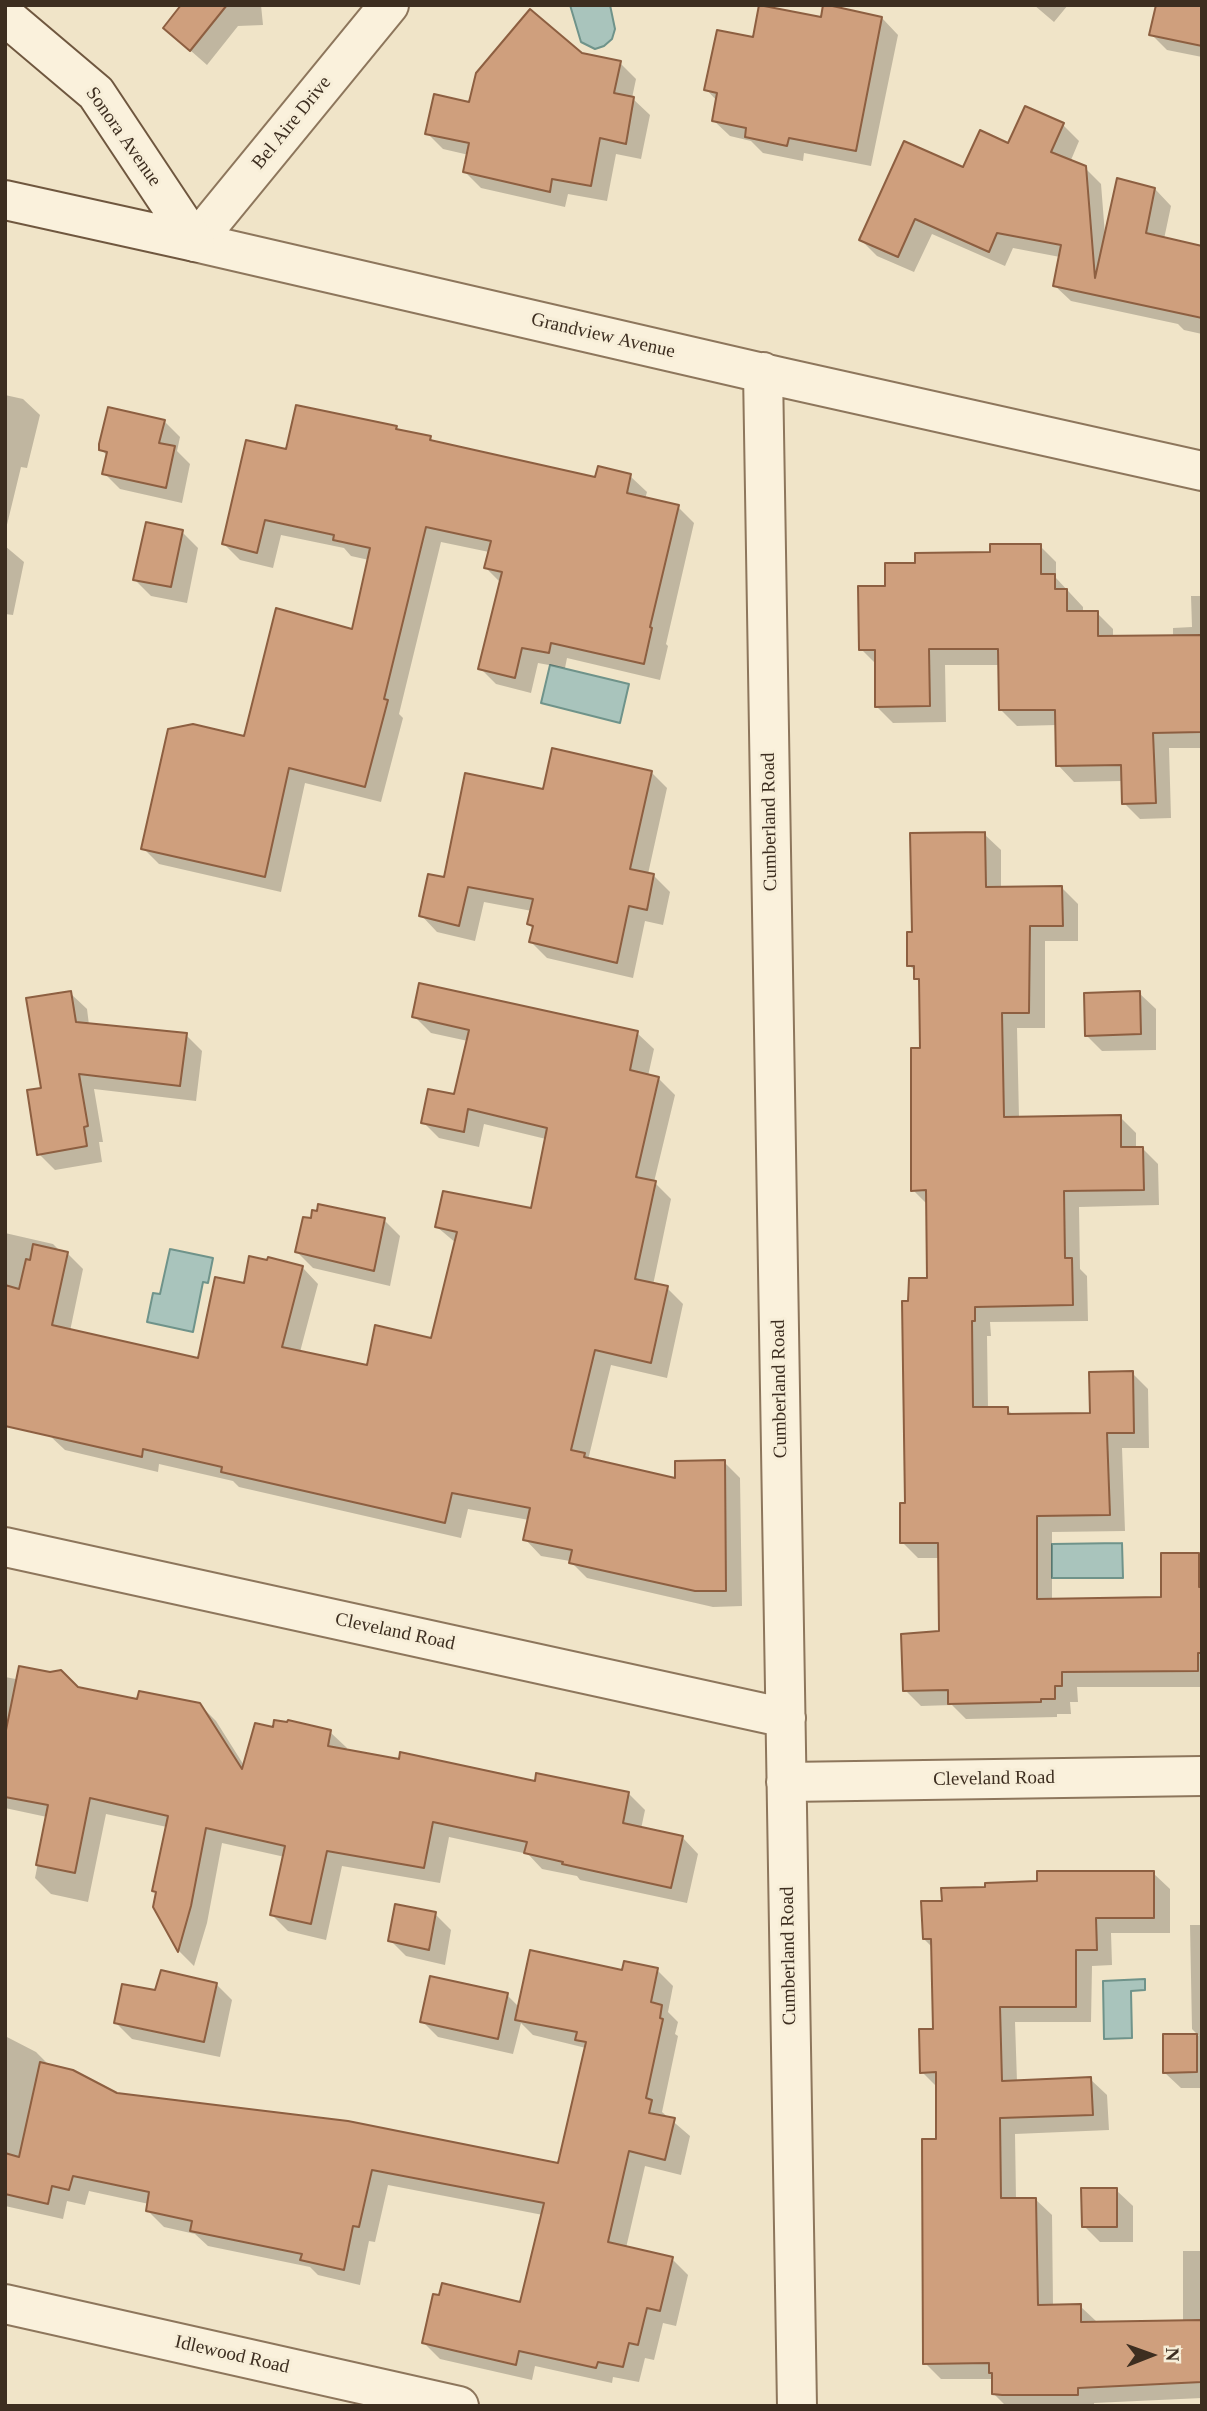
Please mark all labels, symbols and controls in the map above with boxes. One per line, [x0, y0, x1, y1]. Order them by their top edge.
street label: Bel Aire Drive [248, 72, 336, 174]
street label: Sonora Avenue [80, 83, 166, 191]
street label: Grandview Avenue [529, 308, 677, 364]
street label: Cumberland Road [757, 752, 783, 892]
street label: Cumberland Road [767, 1319, 793, 1459]
street label: Cleveland Road [333, 1608, 457, 1656]
street label: Cleveland Road [933, 1767, 1055, 1791]
street label: Cumberland Road [776, 1886, 802, 2026]
north arrow [1116, 2320, 1186, 2390]
street label: Idlewood Road [173, 2331, 291, 2379]
text: N [1162, 2348, 1183, 2362]

